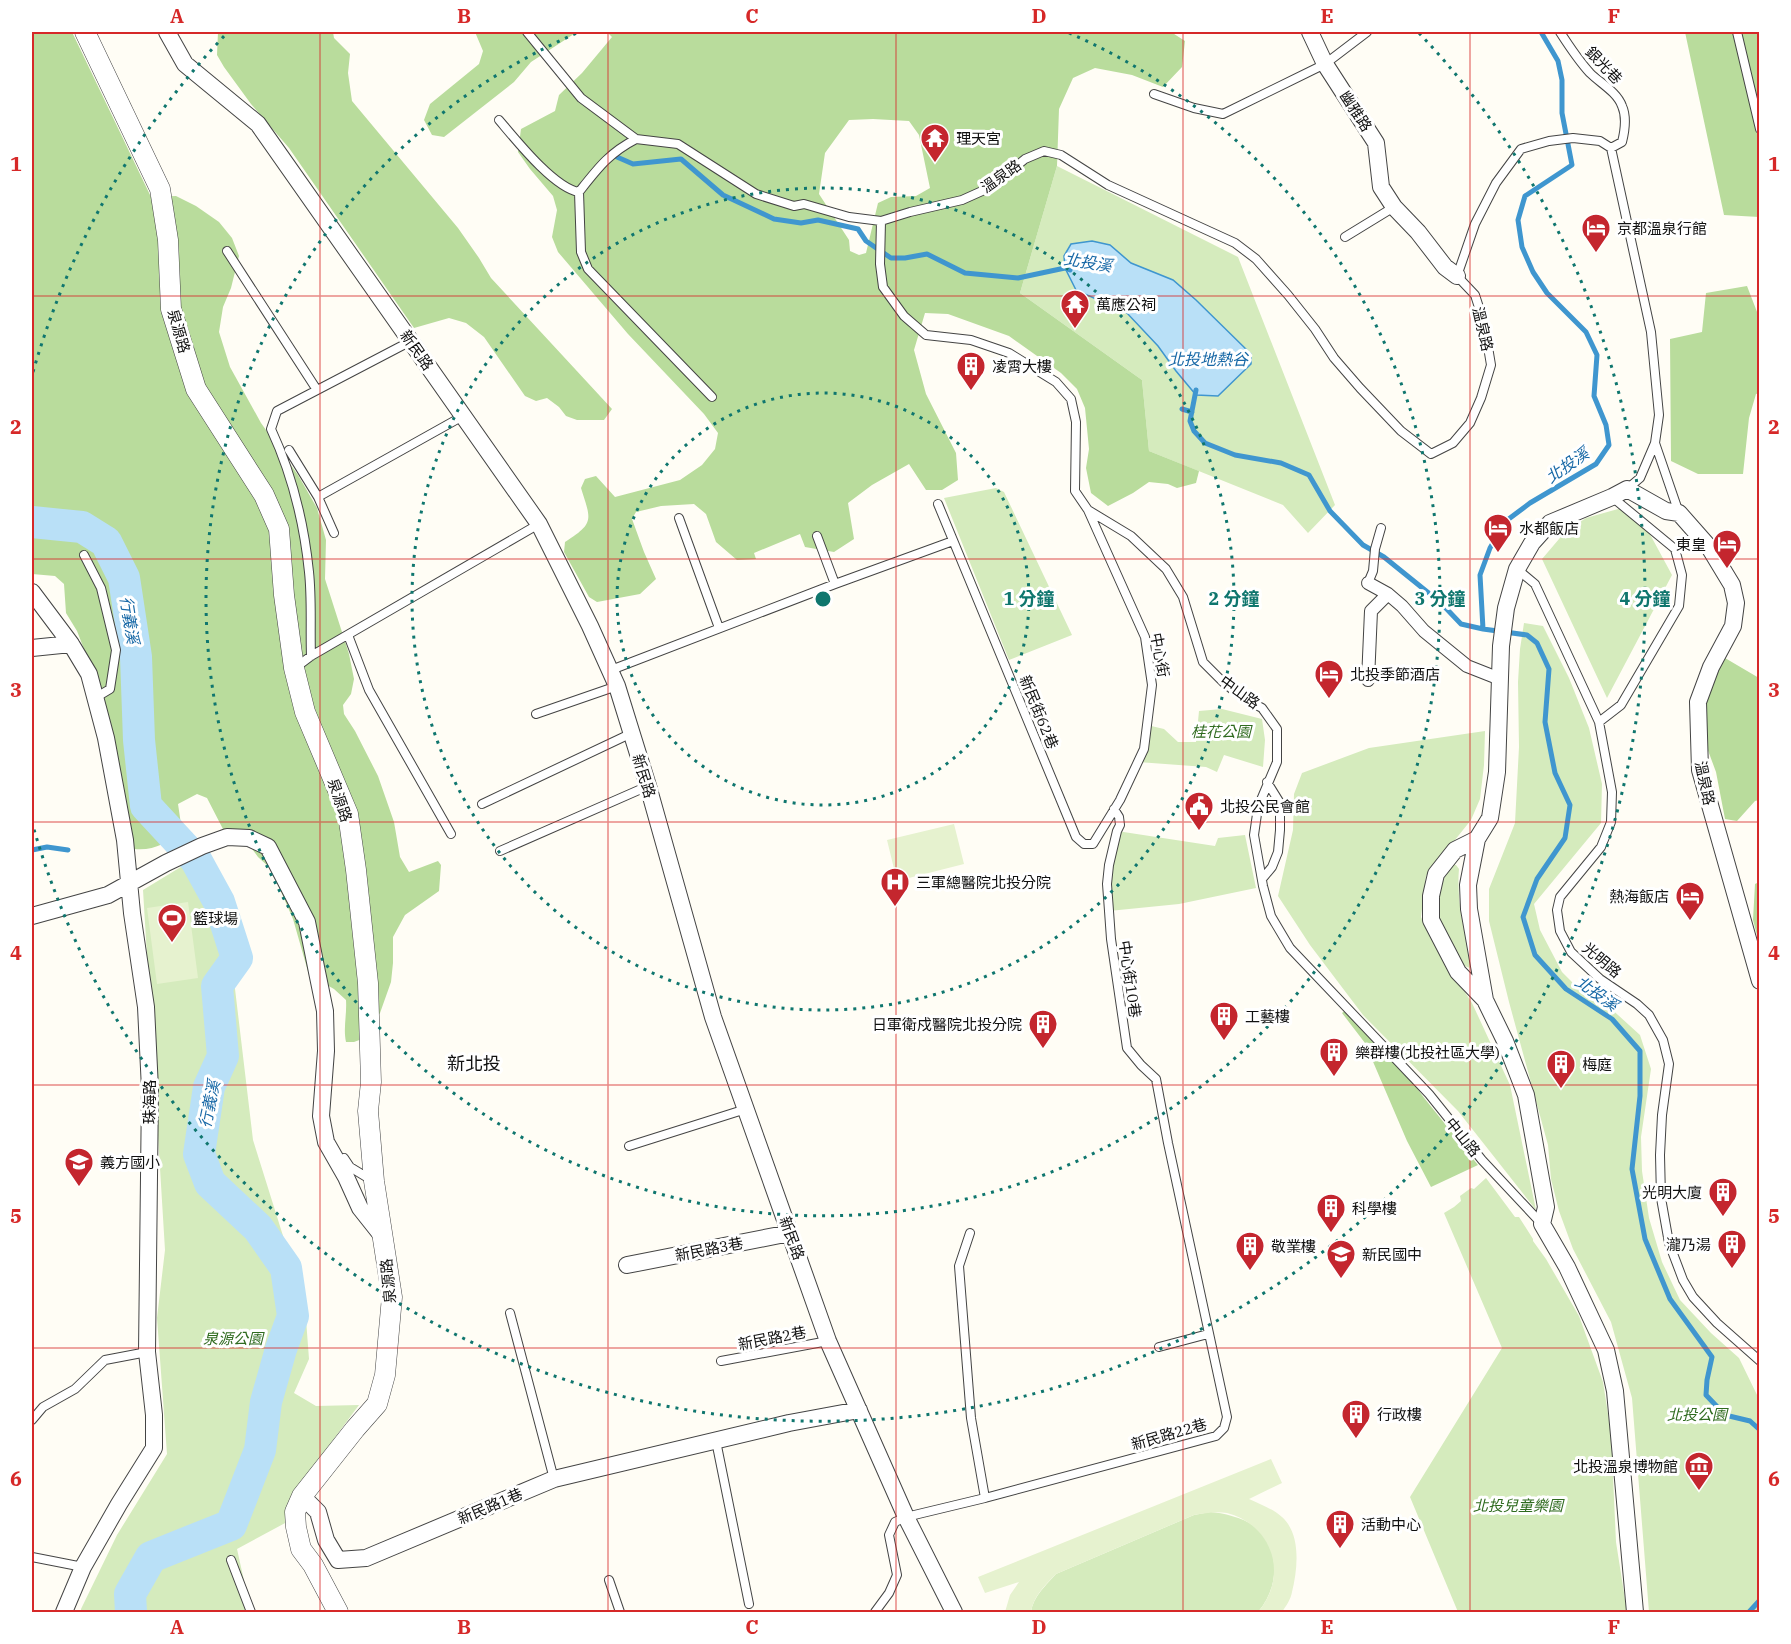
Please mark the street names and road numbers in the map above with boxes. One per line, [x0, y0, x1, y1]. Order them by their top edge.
street label: 銀光巷 [1582, 42, 1626, 88]
street label: 幽雅路 [1336, 87, 1376, 135]
street label: 溫泉路 [977, 155, 1025, 197]
street label: 溫泉路 [1469, 305, 1497, 353]
street label: 泉源路 [164, 307, 194, 355]
street label: 新民路 [396, 326, 438, 374]
street label: 中心街 [1147, 631, 1173, 679]
street label: 中山路 [1216, 671, 1264, 713]
street label: 新民街62巷 [1016, 672, 1062, 752]
street label: 新民路 [628, 752, 660, 800]
street label: 溫泉路 [1691, 759, 1719, 807]
street label: 泉源路 [324, 776, 356, 824]
street label: 光明路 [1579, 938, 1625, 982]
street label: 中心街10巷 [1115, 939, 1145, 1019]
street label: 珠海路 [140, 1079, 159, 1125]
street label: 中山路 [1441, 1114, 1485, 1160]
street label: 新民路 [775, 1214, 809, 1262]
street label: 新民路3巷 [673, 1233, 745, 1265]
street label: 泉源路 [377, 1258, 399, 1304]
street label: 新民路2巷 [736, 1322, 808, 1354]
street label: 新民路22巷 [1129, 1414, 1209, 1454]
street label: 新民路1巷 [455, 1484, 525, 1528]

